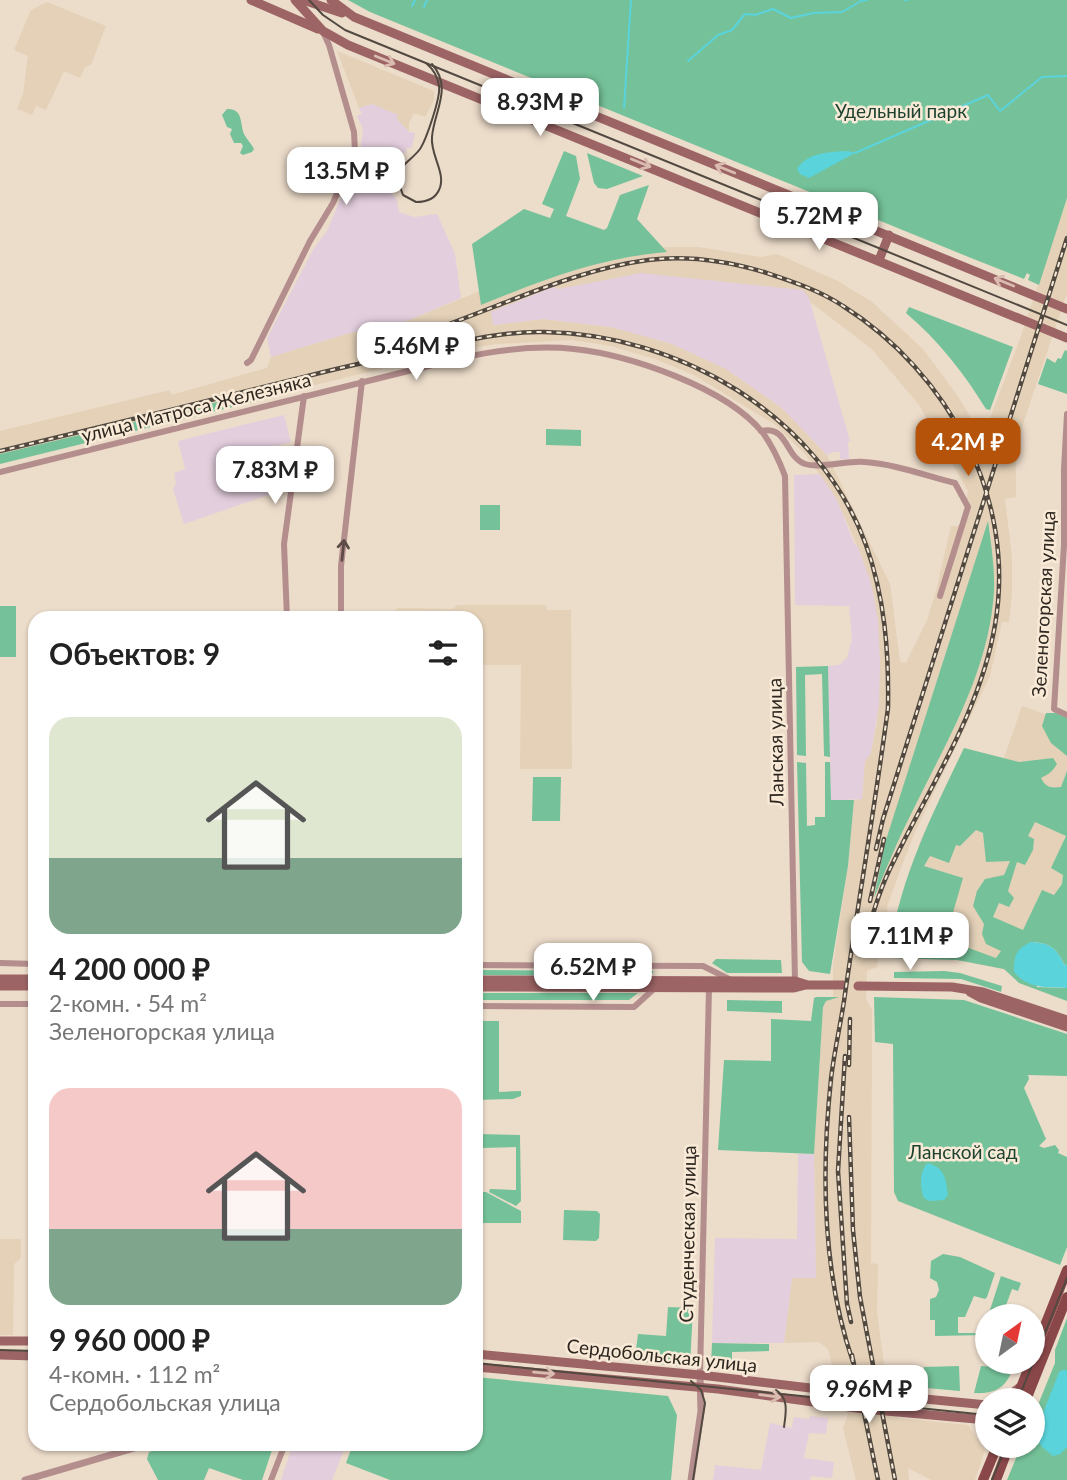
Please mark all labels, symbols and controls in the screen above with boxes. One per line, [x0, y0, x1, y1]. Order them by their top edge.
one-way arrow [373, 54, 395, 67]
pin: 8.93M ₽ [475, 78, 605, 138]
text: 8.93M ₽ [497, 87, 583, 115]
park label: Удельный парк [835, 99, 967, 122]
pin: 13.5M ₽ [281, 148, 411, 207]
text: 13.5M ₽ [303, 156, 389, 184]
one-way arrow [630, 158, 651, 171]
one-way arrow [715, 161, 737, 174]
pin: 5.72M ₽ [754, 192, 884, 252]
text: 5.72M ₽ [776, 201, 862, 229]
one-way arrow [994, 275, 1015, 288]
pin: 5.46M ₽ [351, 322, 481, 382]
text: 5.46M ₽ [373, 331, 459, 359]
street label: улица Матроса Железняка [79, 367, 313, 447]
pin: 4.2M ₽ [911, 419, 1025, 478]
text: 4.2M ₽ [932, 427, 1004, 455]
pin: 7.83M ₽ [210, 447, 340, 506]
text: 7.83M ₽ [232, 455, 318, 483]
street label: Зеленогорская улица [1027, 510, 1059, 698]
one-way arrow [336, 539, 349, 561]
icon: filters [424, 634, 462, 672]
text: Объектов: 9 [49, 635, 220, 671]
street label: Ланская улица [762, 678, 788, 807]
icon: home [193, 762, 319, 888]
pin: 7.11M ₽ [845, 912, 975, 972]
text: 7.11M ₽ [867, 921, 953, 949]
pin: 6.52M ₽ [528, 944, 658, 1003]
text: 4 200 000 ₽ [49, 950, 210, 986]
text: 6.52M ₽ [550, 952, 636, 980]
text: 2-комн. · 54 m² [49, 989, 207, 1017]
text: Зеленогорская улица [49, 1017, 275, 1045]
icon: home [193, 1133, 319, 1259]
park label: Ланской сад [907, 1140, 1018, 1163]
street label: Студенческая улица [674, 1145, 700, 1323]
north arrow [975, 1304, 1045, 1374]
map controls [975, 1304, 1045, 1458]
text: 9 960 000 ₽ [49, 1321, 210, 1357]
street label: Сердобольская улица [566, 1334, 758, 1376]
text: 4-комн. · 112 m² [49, 1360, 220, 1388]
pin: 9.96M ₽ [804, 1366, 934, 1425]
one-way arrow [532, 1367, 555, 1380]
text: 9.96M ₽ [826, 1374, 912, 1402]
text: Сердобольская улица [49, 1388, 281, 1416]
button: layers [975, 1388, 1045, 1458]
one-way arrow [758, 1389, 780, 1402]

